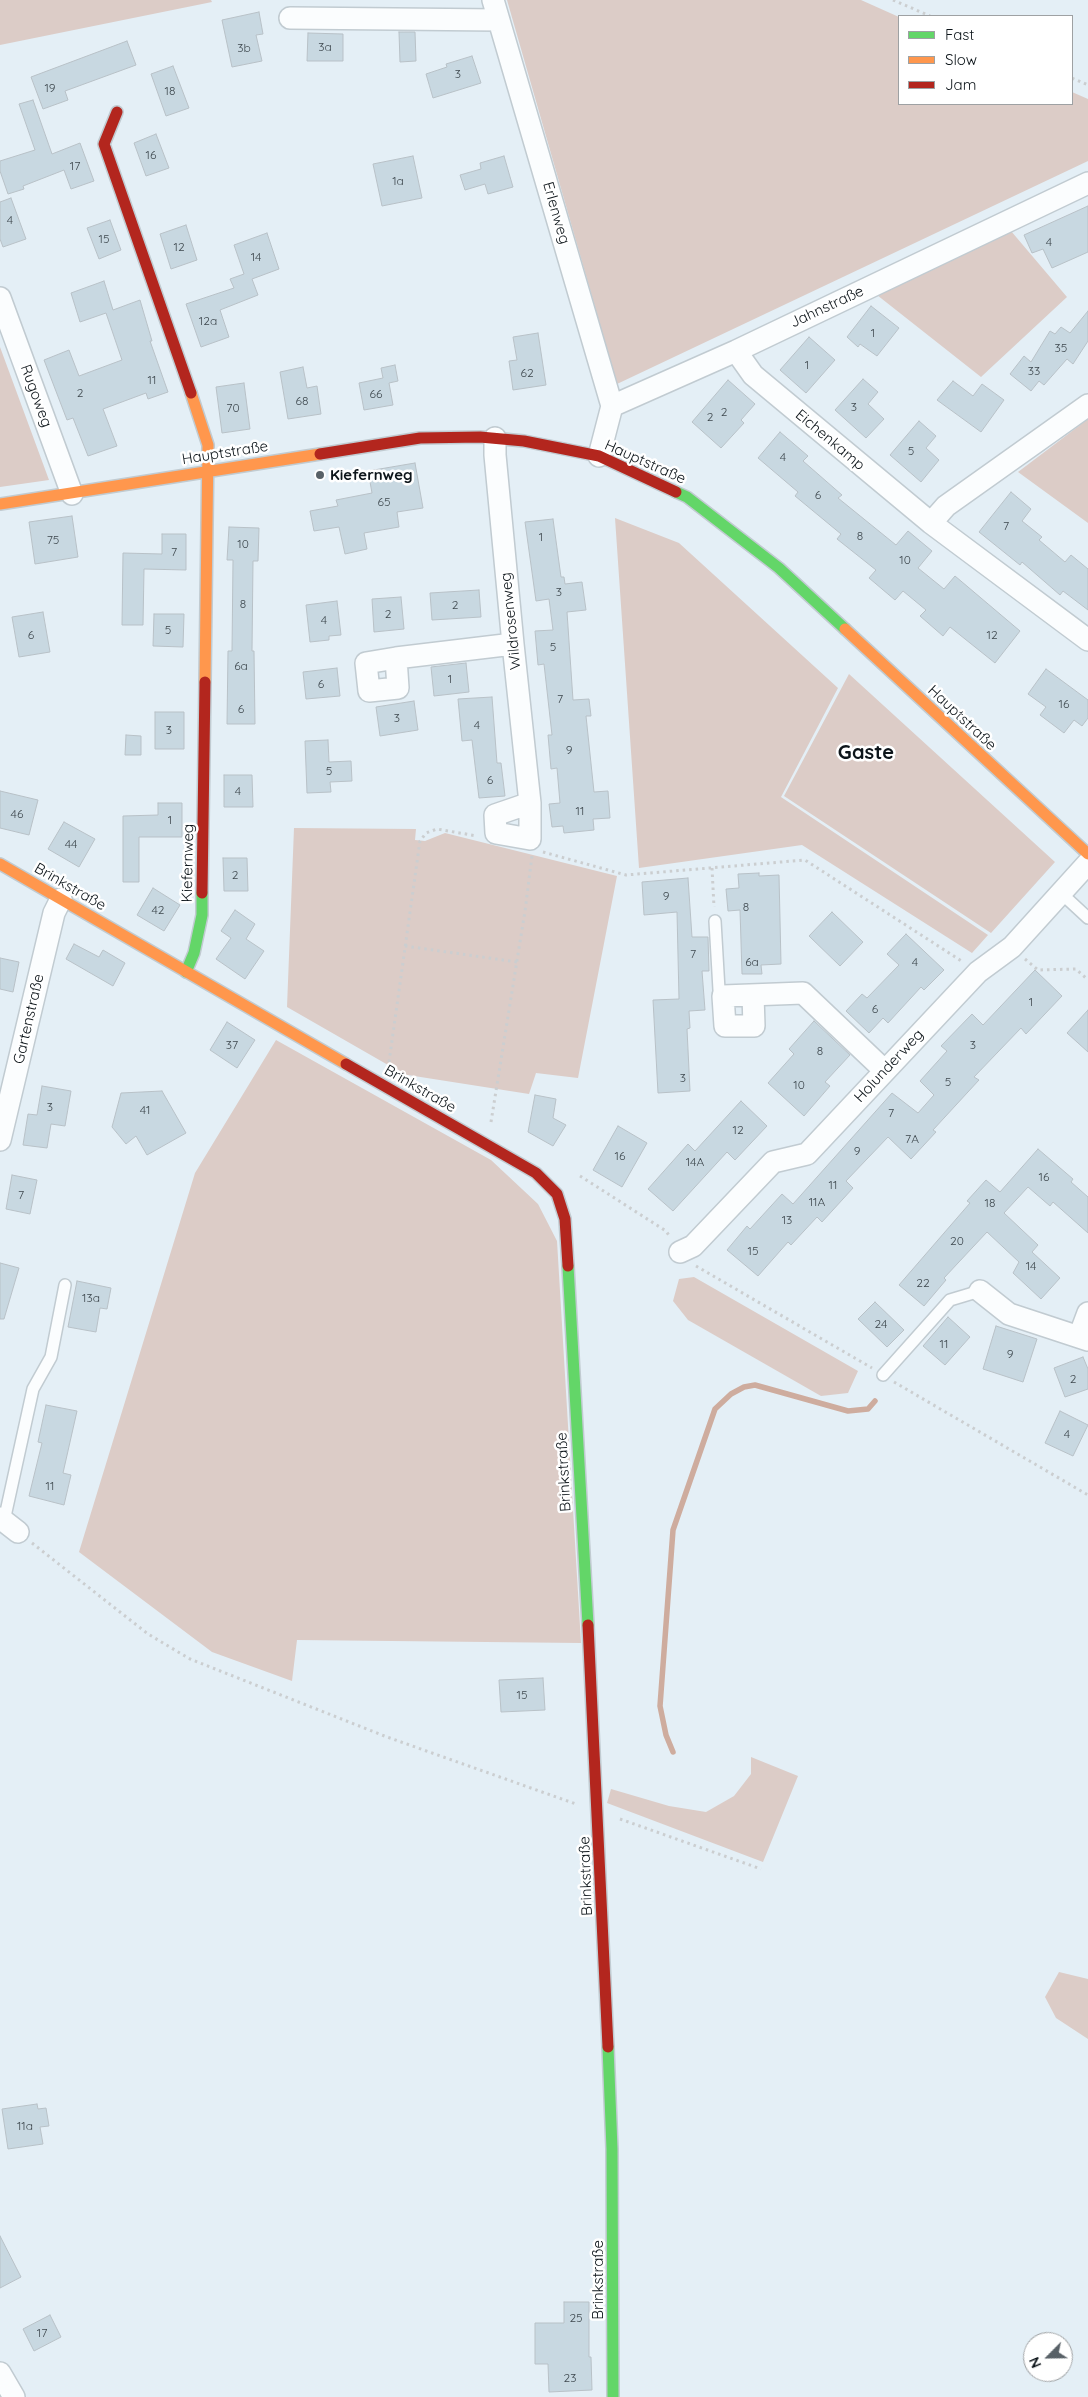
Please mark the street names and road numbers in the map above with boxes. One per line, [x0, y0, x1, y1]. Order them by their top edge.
street label: Erlenweg [539, 180, 573, 246]
street label: Jahnstraße [787, 282, 867, 332]
street label: Rugoweg [16, 362, 56, 430]
street label: Eichenkamp [792, 406, 868, 474]
street label: Hauptstraße [602, 436, 688, 488]
street label: Hauptstraße [181, 437, 269, 469]
street label: Wildrosenweg [497, 571, 525, 671]
street label: Hauptstraße [924, 682, 1000, 754]
street label: Kiefernweg [178, 824, 198, 902]
street label: Brinkstraße [31, 859, 109, 915]
street label: Gartenstraße [10, 972, 48, 1066]
street label: Holunderweg [851, 1026, 927, 1106]
street label: Brinkstraße [381, 1061, 459, 1117]
street label: Brinkstraße [553, 1432, 575, 1512]
street label: Brinkstraße [576, 1836, 596, 1916]
street label: Brinkstraße [589, 2240, 607, 2320]

